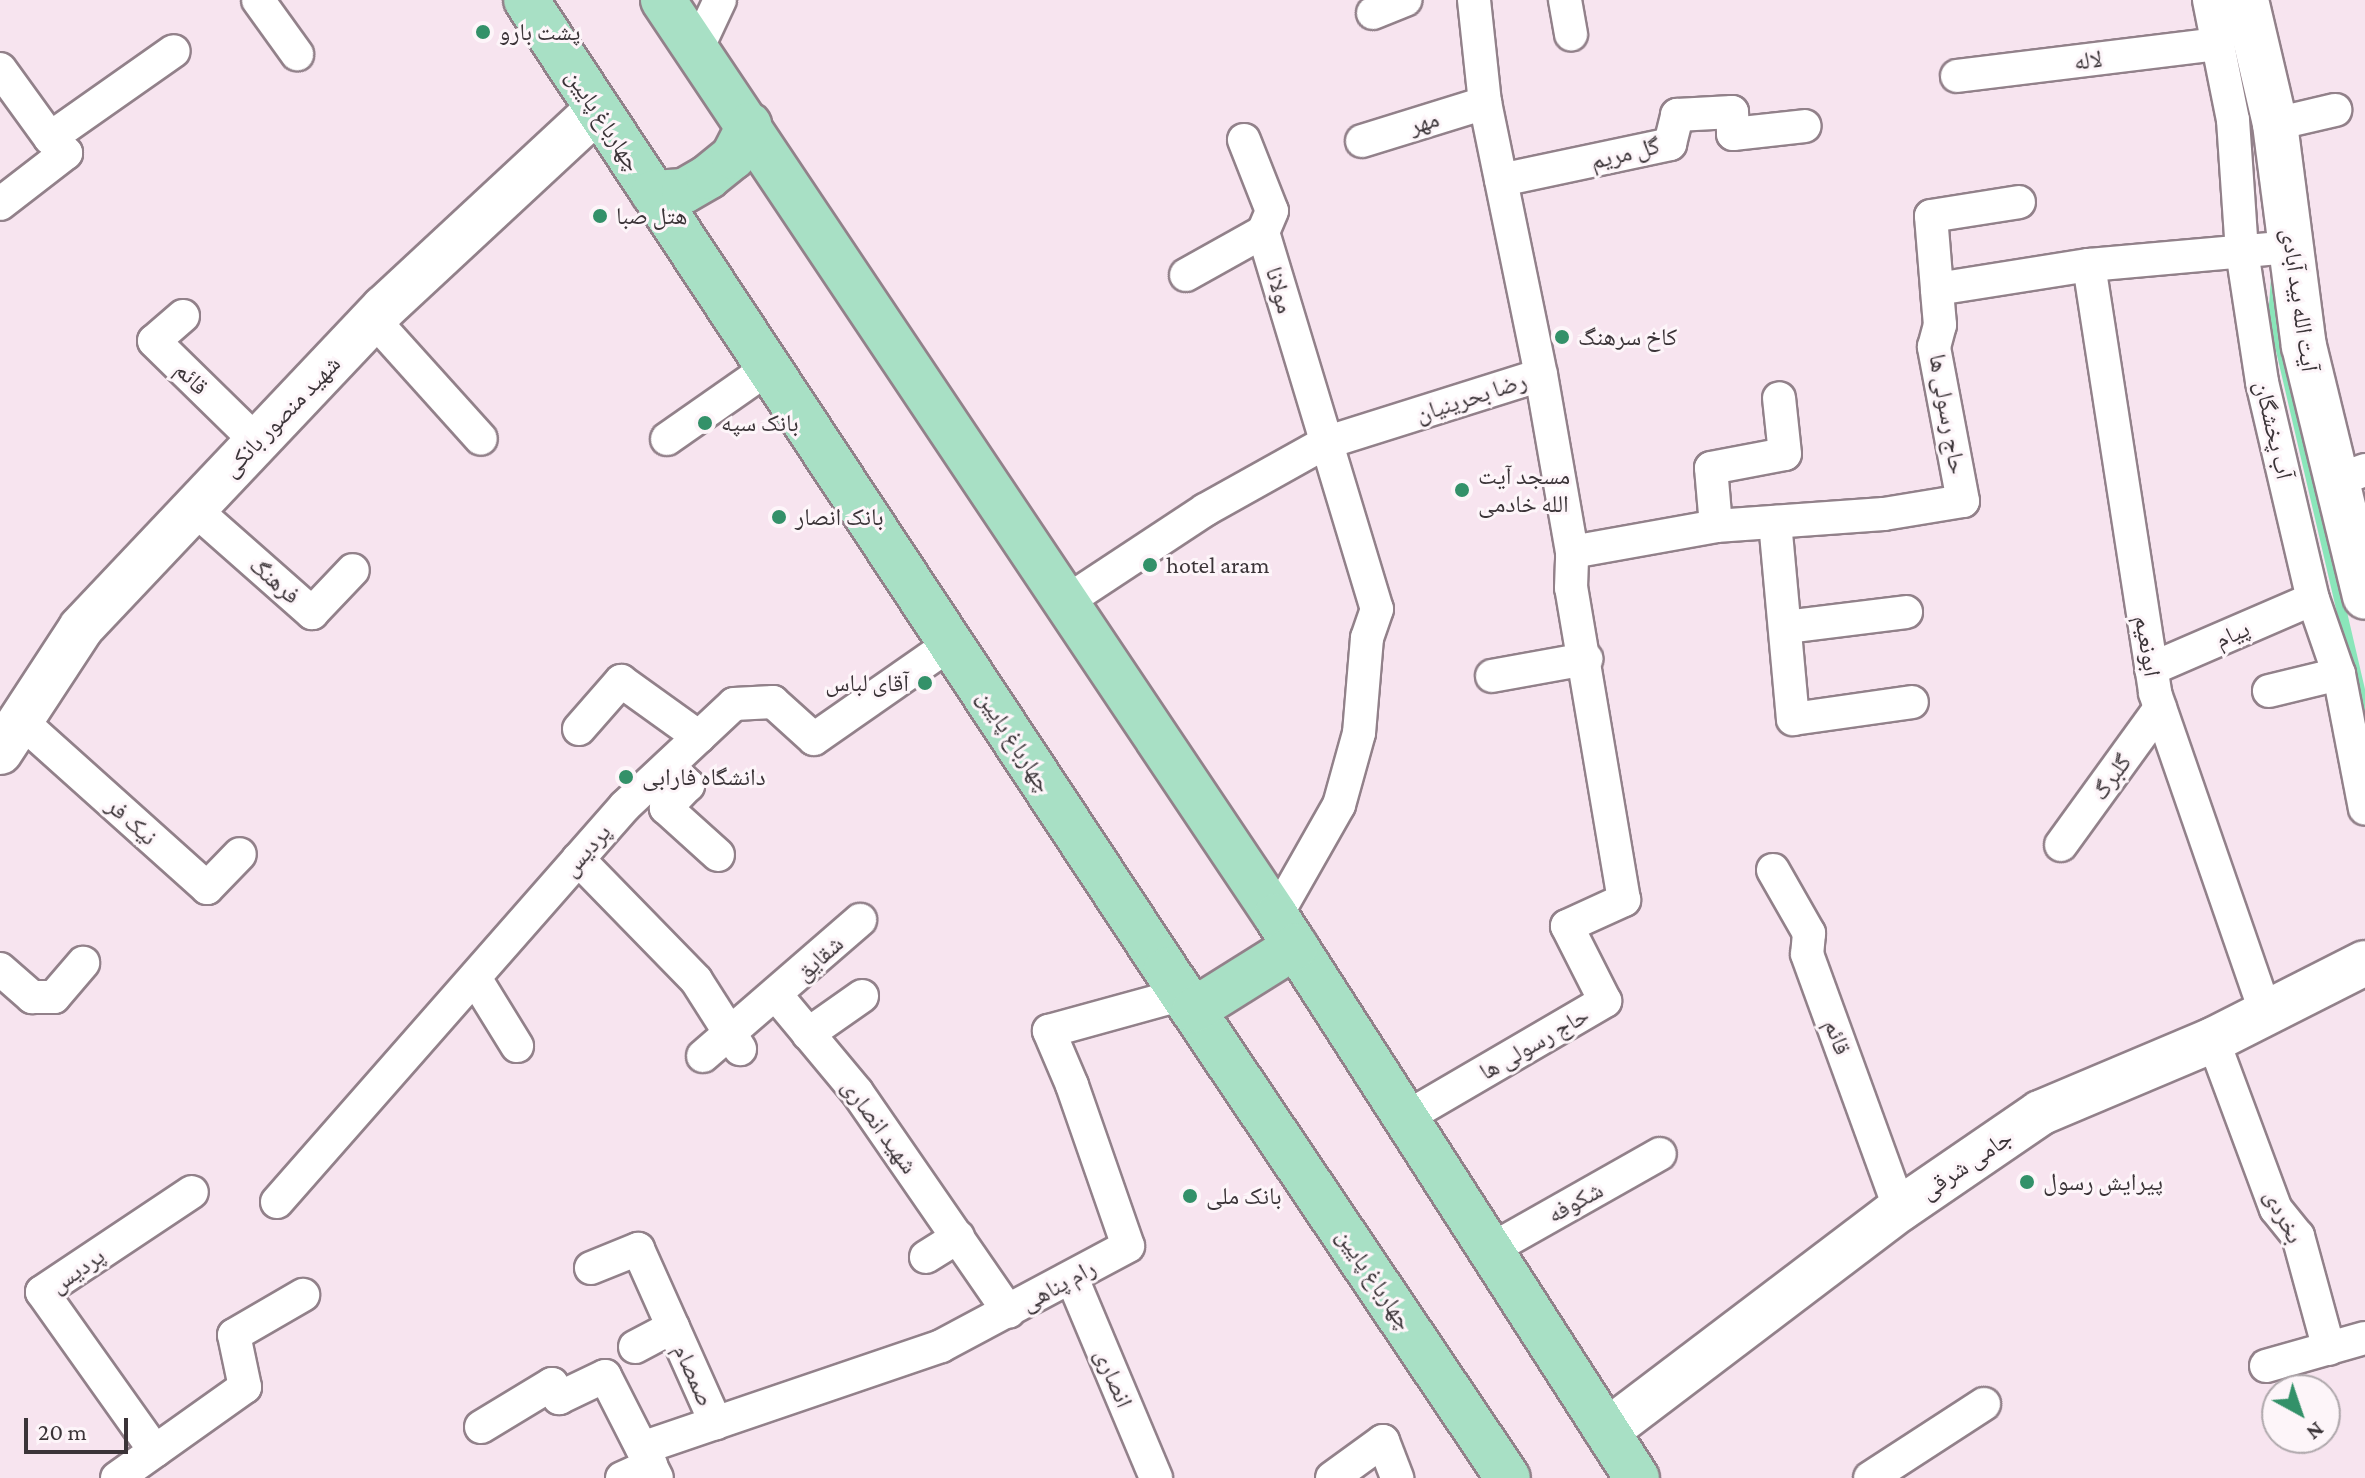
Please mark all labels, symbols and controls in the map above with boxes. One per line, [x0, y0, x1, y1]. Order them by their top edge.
place label: پشت بارو [499, 18, 580, 46]
marker: پشت بارو [474, 23, 492, 41]
street label: لاله [2072, 44, 2104, 76]
street label: چهارباغ پایین [560, 63, 648, 177]
street label: مهر [1406, 104, 1442, 140]
street label: گل مریم [1587, 131, 1663, 175]
place label: هتل صبا [616, 202, 687, 230]
marker: هتل صبا [591, 207, 609, 225]
street label: آیت الله بید آبادی [2276, 227, 2324, 373]
street label: مولانا [1260, 263, 1300, 317]
place label: کاخ سرهنگ [1578, 323, 1677, 351]
marker: کاخ سرهنگ [1553, 328, 1571, 346]
street label: شهید منصور بانکی [216, 349, 346, 483]
street label: حاج رسولی ها [1923, 352, 1973, 476]
street label: قائم [169, 355, 215, 401]
street label: رضا بحرینیان [1412, 366, 1530, 428]
street label: آب پخشگان [2249, 378, 2299, 482]
place label: بانک سپه [721, 409, 799, 437]
marker: بانک سپه [696, 414, 714, 432]
place label: مسجد آیت الله خادمی [1478, 462, 1570, 518]
marker: مسجد آیت الله خادمی [1453, 481, 1471, 499]
place label: بانک انصار [795, 503, 884, 531]
marker: بانک انصار [770, 508, 788, 526]
street label: فرهنگ [244, 550, 306, 610]
place label: hotel aram [1166, 551, 1270, 579]
marker: hotel aram [1141, 556, 1159, 574]
street label: ابونعیم [2129, 613, 2167, 679]
street label: پیام [2210, 614, 2254, 654]
place label: آقای لباس [825, 669, 909, 697]
marker: آقای لباس [916, 674, 934, 692]
street label: چهارباغ پایین [971, 684, 1059, 798]
street label: گلبرگ [2085, 748, 2137, 806]
place label: دانشگاه فارابی [642, 763, 766, 791]
marker: دانشگاه فارابی [617, 768, 635, 786]
street label: نیک فر [101, 791, 163, 851]
street label: پردیس [555, 818, 617, 882]
street label: شقایق [789, 929, 849, 987]
street label: حاج رسولی ها [1474, 1000, 1594, 1086]
street label: قائم [1818, 1015, 1858, 1059]
street label: شهید انصاری [836, 1073, 924, 1179]
street label: جامی شرقی [1914, 1123, 2018, 1205]
place label: پیرایش رسول [2043, 1168, 2163, 1196]
marker: پیرایش رسول [2018, 1173, 2036, 1191]
street label: شکوفه [1542, 1175, 1608, 1229]
place label: بانک ملی [1206, 1182, 1282, 1210]
street label: بخردی [2258, 1184, 2310, 1248]
marker: بانک ملی [1181, 1187, 1199, 1205]
street label: چهارباغ پایین [1330, 1223, 1420, 1335]
street label: پردیس [44, 1241, 110, 1299]
street label: رام پناهی [1016, 1253, 1100, 1317]
street label: صمصام [668, 1339, 720, 1411]
street label: انصاری [1089, 1344, 1139, 1412]
north arrow [2261, 1374, 2341, 1454]
scale bar [28, 1402, 132, 1452]
text: N [2302, 1417, 2329, 1446]
text: 20 m [38, 1418, 87, 1445]

